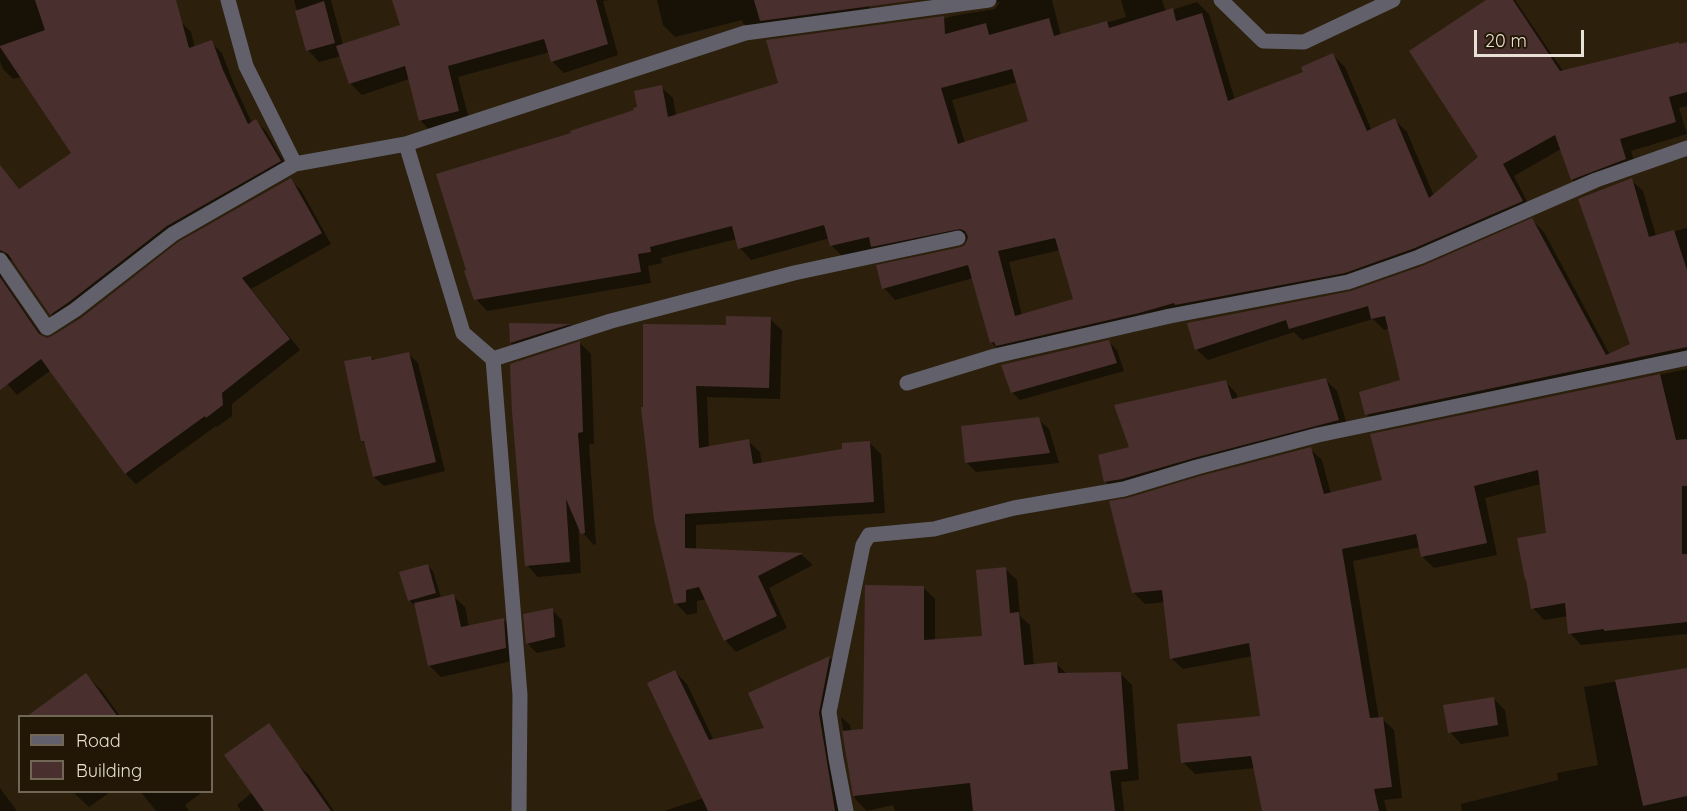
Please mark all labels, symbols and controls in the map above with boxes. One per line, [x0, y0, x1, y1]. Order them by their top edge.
scale bar [1477, 18, 1586, 56]
text: 20 m [1485, 29, 1527, 52]
legend [18, 715, 213, 793]
text: Road [76, 729, 121, 752]
text: Building [76, 759, 142, 782]

